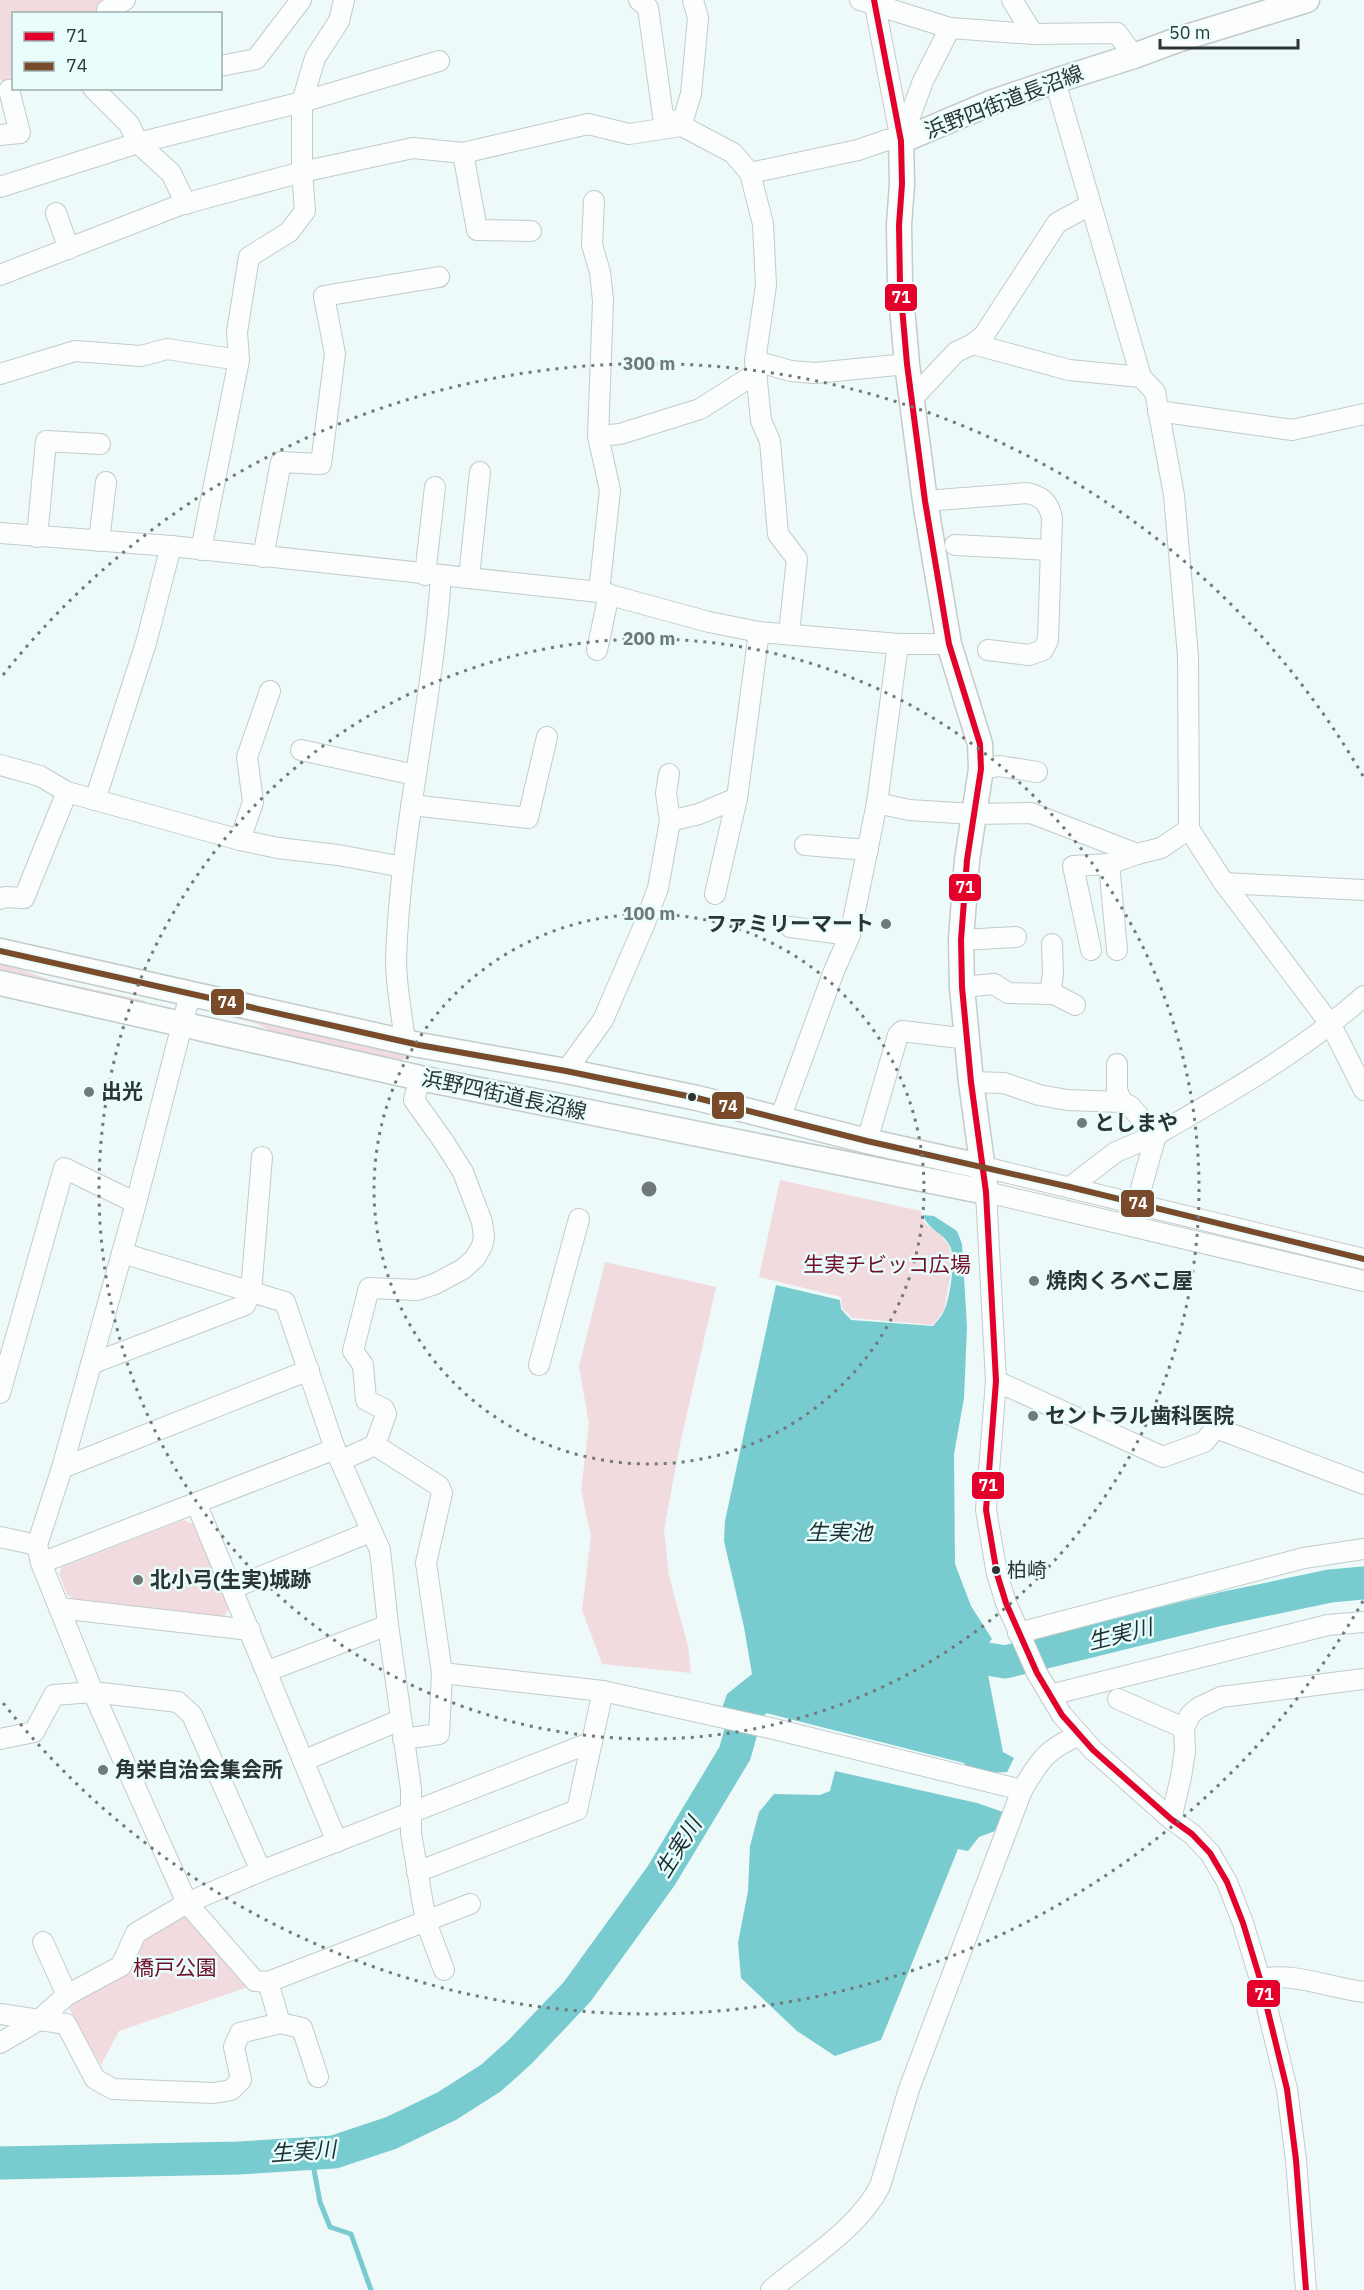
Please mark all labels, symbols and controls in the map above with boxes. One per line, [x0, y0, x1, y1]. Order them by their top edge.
legend [12, 12, 222, 90]
scale bar [1160, 12, 1298, 50]
text: 50 m [1169, 21, 1211, 44]
text: 71 [66, 24, 88, 47]
text: 74 [66, 54, 88, 77]
street label: 浜野四街道長沼線 [920, 58, 1087, 144]
line badge: 71 [884, 283, 918, 312]
text: 71 [891, 287, 911, 307]
text: 300 m [623, 352, 675, 375]
text: 200 m [623, 627, 675, 650]
line badge: 71 [948, 873, 982, 902]
text: 71 [955, 877, 975, 897]
text: 100 m [623, 902, 675, 925]
place label: ファミリーマート [706, 909, 874, 937]
marker: ファミリーマート [879, 917, 893, 931]
line badge: 74 [210, 988, 245, 1016]
text: 74 [217, 992, 237, 1012]
street label: 浜野四街道長沼線 [419, 1063, 589, 1125]
place label: 出光 [101, 1077, 143, 1105]
marker: 出光 [82, 1085, 96, 1099]
unlabelled marker [686, 1091, 698, 1103]
line badge: 74 [711, 1091, 745, 1120]
text: 74 [718, 1096, 738, 1116]
place label: としまや [1094, 1108, 1178, 1136]
marker: としまや [1075, 1116, 1089, 1130]
centre of rings [639, 1179, 659, 1199]
line badge: 74 [1120, 1189, 1155, 1218]
text: 74 [1128, 1193, 1148, 1213]
park label: 生実チビッコ広場 [803, 1250, 971, 1278]
place label: 焼肉くろべこ屋 [1046, 1266, 1193, 1294]
marker: 焼肉くろべこ屋 [1027, 1274, 1041, 1288]
place label: セントラル歯科医院 [1045, 1401, 1234, 1429]
marker: セントラル歯科医院 [1026, 1409, 1040, 1423]
line badge: 71 [971, 1471, 1005, 1500]
text: 71 [978, 1475, 998, 1495]
water label: 生実池 [806, 1517, 874, 1546]
place label: 柏崎 [1007, 1556, 1047, 1583]
marker: 柏崎 [990, 1564, 1002, 1576]
place label: 北小弓(生実)城跡 [150, 1565, 311, 1593]
marker: 北小弓(生実)城跡 [131, 1573, 145, 1587]
water label: 生実川 [1084, 1611, 1157, 1656]
place label: 角栄自治会集会所 [115, 1755, 283, 1783]
marker: 角栄自治会集会所 [96, 1763, 110, 1777]
water label: 生実川 [648, 1809, 708, 1882]
park label: 橋戸公園 [133, 1953, 217, 1981]
line badge: 71 [1246, 1979, 1281, 2008]
text: 71 [1254, 1984, 1274, 2004]
water label: 生実川 [269, 2134, 339, 2167]

